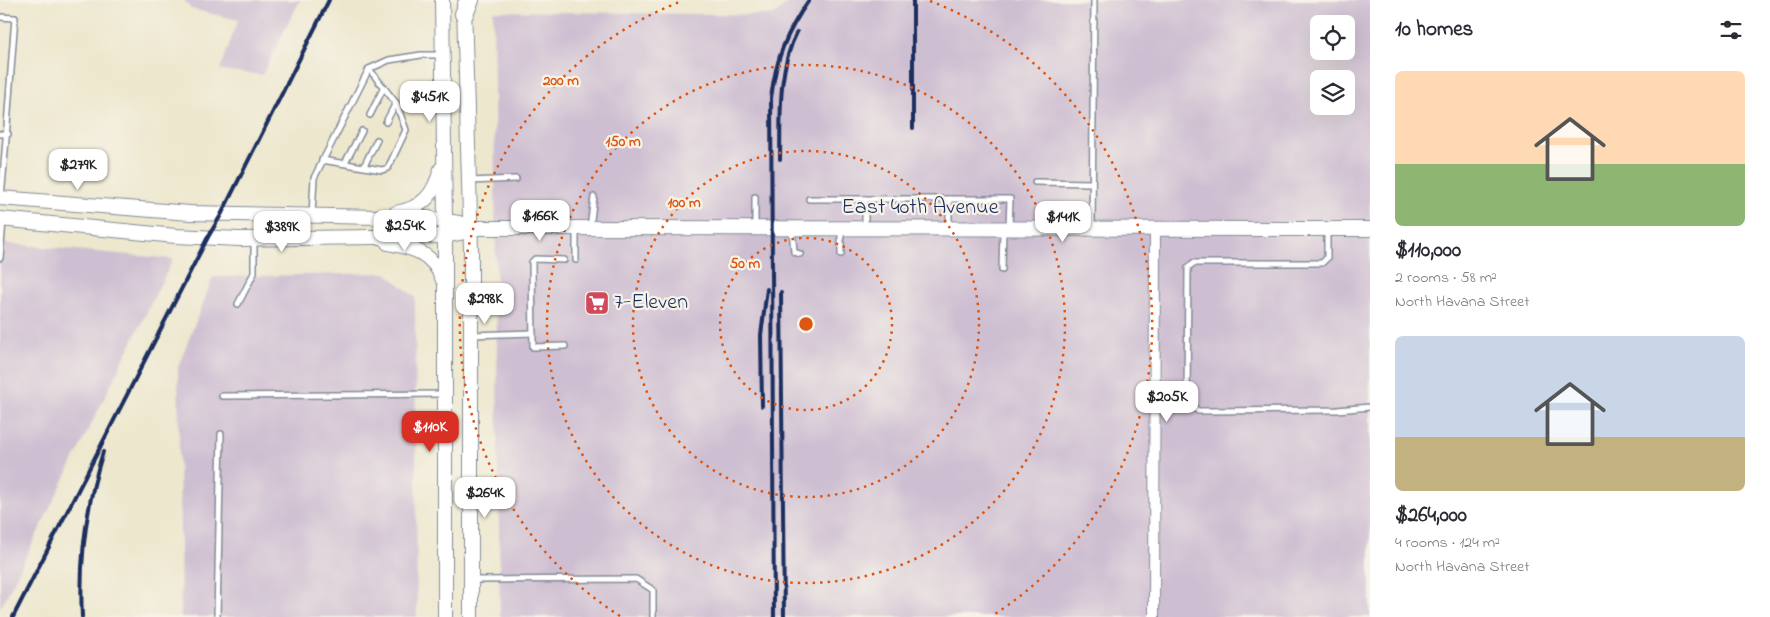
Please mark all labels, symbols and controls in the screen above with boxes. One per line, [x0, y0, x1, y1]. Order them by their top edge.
map controls [1310, 15, 1355, 115]
button: locate [1310, 15, 1355, 60]
text: 10 homes [1395, 15, 1473, 45]
icon: filters [1717, 16, 1745, 44]
text: 200 m [542, 70, 579, 92]
button: layers [1310, 70, 1355, 115]
pin: $451K [395, 80, 465, 123]
text: $451K [411, 85, 449, 109]
icon: home [1525, 104, 1615, 194]
text: 150 m [605, 131, 641, 153]
pin: $279K [43, 148, 113, 191]
text: $279K [60, 153, 96, 177]
text: 100 m [667, 192, 701, 214]
street label: East 40th Avenue [842, 192, 999, 224]
pin: $166K [505, 200, 575, 242]
pin: $141K [1028, 200, 1098, 243]
text: $166K [522, 204, 558, 228]
text: $141K [1046, 205, 1080, 229]
pin: $389K [247, 210, 317, 253]
pin: $254K [370, 210, 440, 252]
text: $254K [384, 214, 426, 238]
text: $389K [265, 215, 299, 239]
text: $110,000 [1395, 236, 1461, 266]
text: 50 m [730, 253, 761, 275]
text: 2 rooms · 58 m² [1395, 266, 1497, 290]
pin: $298K [450, 282, 520, 325]
text: $298K [467, 287, 503, 311]
place label: 7-Eleven [614, 287, 688, 319]
supermarket icon: 7-Eleven [584, 290, 610, 316]
text: North Havana Street [1395, 290, 1530, 314]
centre of rings [797, 315, 815, 333]
icon: home [1525, 369, 1615, 459]
pin: $205K [1132, 380, 1202, 423]
text: $205K [1146, 385, 1188, 409]
pin: $110K [395, 410, 465, 453]
text: $110K [413, 415, 447, 439]
pin: $264K [450, 476, 520, 519]
text: $264K [465, 481, 505, 505]
text: $264,000 [1395, 501, 1467, 531]
text: 4 rooms · 124 m² [1395, 531, 1500, 555]
text: North Havana Street [1395, 555, 1530, 579]

